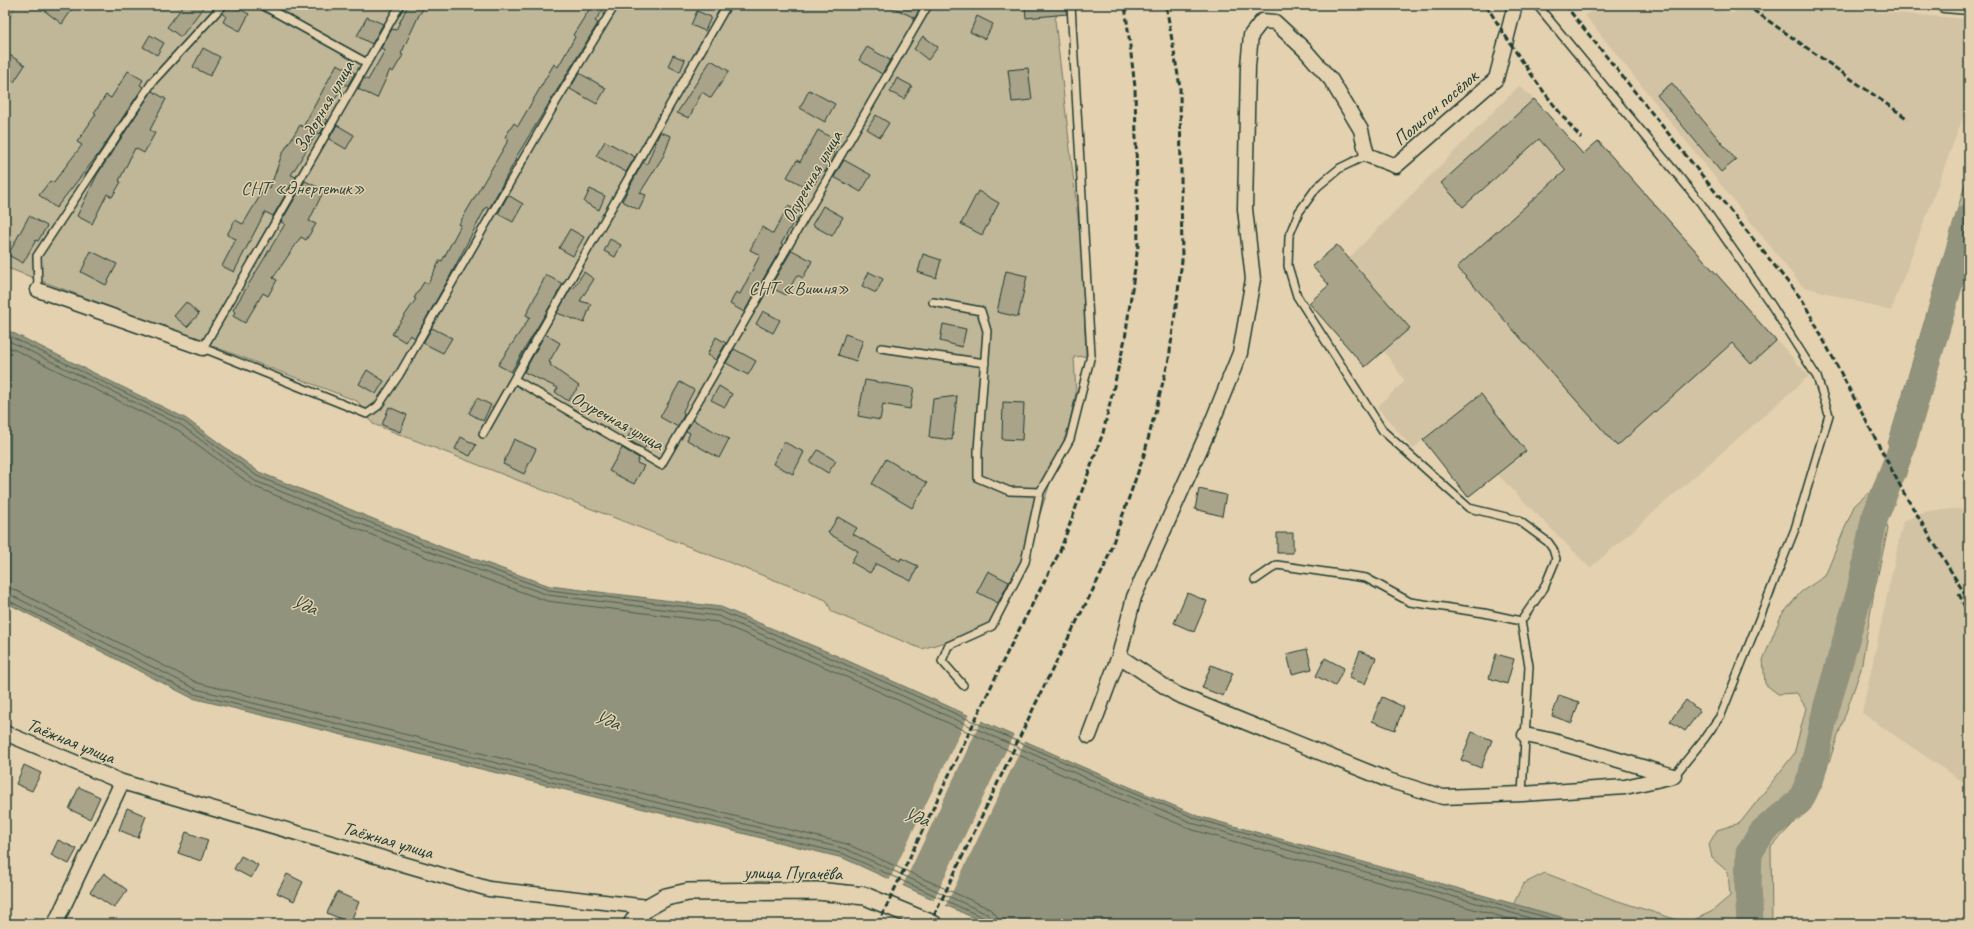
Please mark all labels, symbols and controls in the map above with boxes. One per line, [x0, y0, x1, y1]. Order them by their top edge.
street label: Задорная улица [288, 55, 361, 157]
street label: Полигон посёлок [1388, 63, 1485, 151]
street label: Огуречная улица [776, 125, 849, 227]
park label: СНТ «Энергетик» [241, 176, 365, 200]
park label: СНТ «Вишня» [749, 276, 849, 300]
street label: Огуречная улица [567, 386, 670, 457]
water label: Уда [287, 588, 322, 622]
water label: Уда [591, 703, 625, 736]
street label: Таёжная улица [23, 712, 120, 770]
water label: Уда [900, 801, 934, 833]
street label: Таёжная улица [340, 816, 437, 865]
street label: улица Пугачёва [743, 860, 844, 886]

